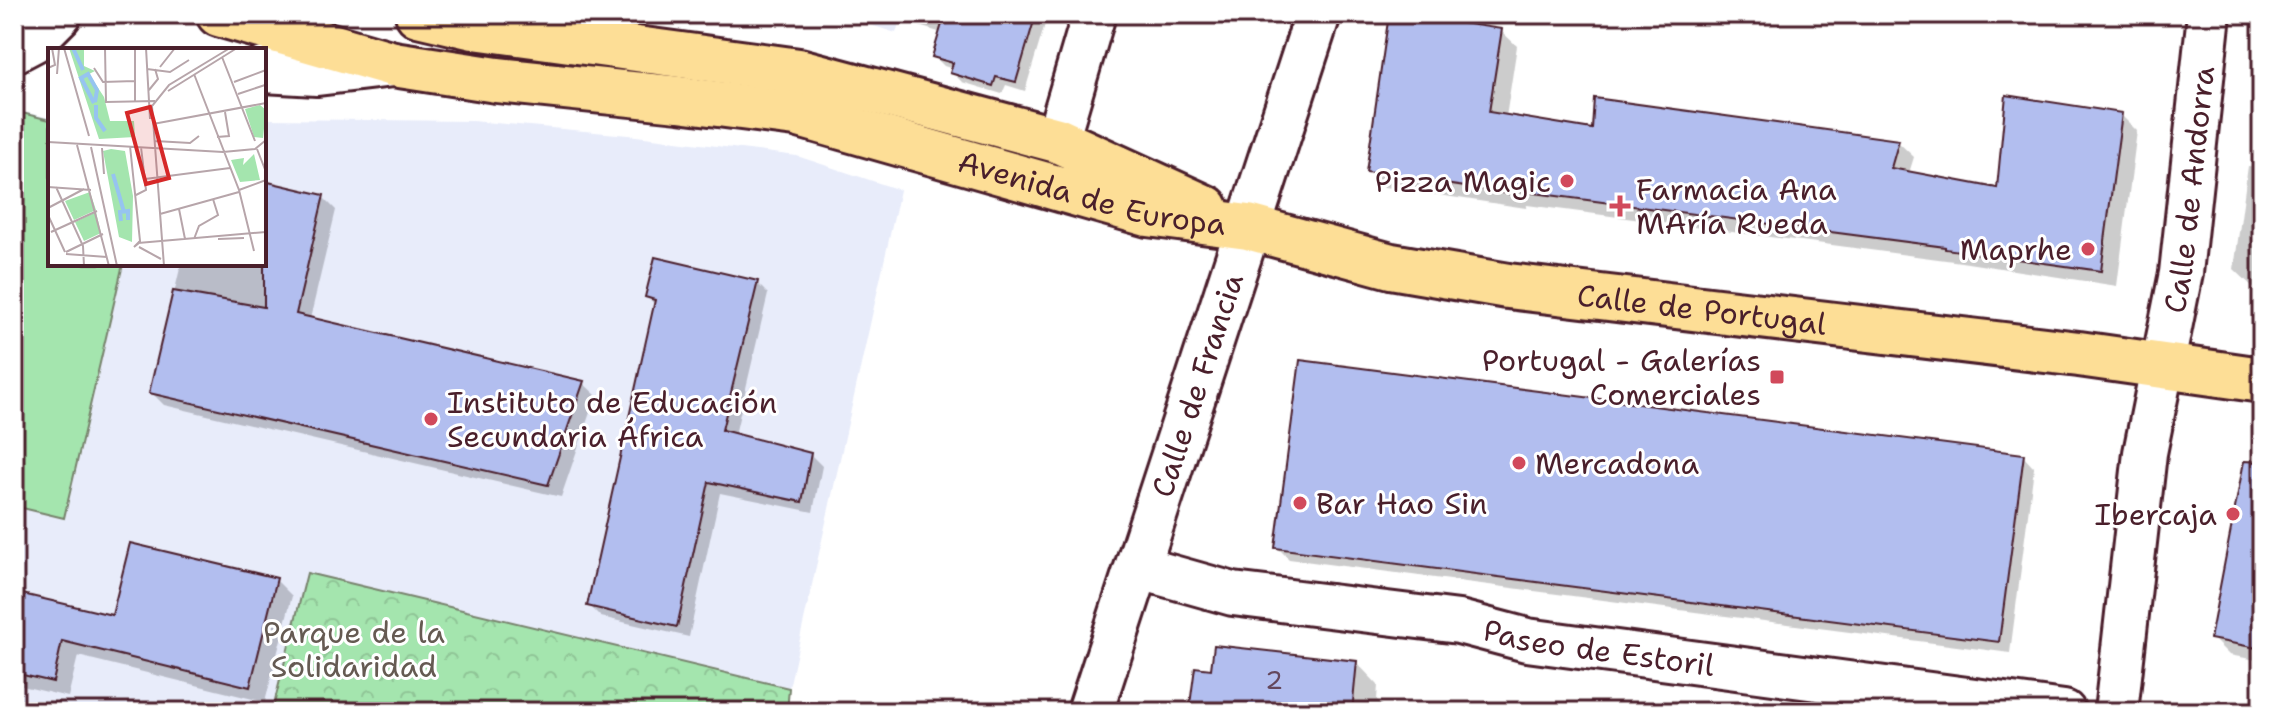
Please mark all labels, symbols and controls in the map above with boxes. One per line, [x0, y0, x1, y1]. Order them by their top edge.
inset map [48, 48, 266, 266]
street label: Calle de Andorra [2153, 64, 2224, 317]
street label: Avenida de Europa [953, 141, 1229, 244]
place label: Pizza Magic [1375, 161, 1551, 202]
place label: Farmacia Ana MAría Rueda [1636, 169, 1837, 244]
marker: Pizza Magic [1558, 172, 1576, 190]
marker: Farmacia Ana MAría Rueda [1611, 197, 1629, 215]
place label: Maprhe [1960, 229, 2072, 270]
marker: Maprhe [2079, 240, 2097, 258]
street label: Calle de Francia [1141, 268, 1253, 502]
street label: Calle de Portugal [1575, 274, 1829, 344]
place label: Portugal - Galerías Comerciales [1482, 340, 1761, 415]
marker: Portugal - Galerías Comerciales [1768, 368, 1786, 386]
place label: Instituto de Educación Secundaria África [447, 382, 777, 457]
marker: Instituto de Educación Secundaria África [422, 410, 440, 428]
place label: Mercadona [1535, 443, 1700, 484]
marker: Mercadona [1510, 454, 1528, 472]
place label: Bar Hao Sin [1316, 483, 1487, 524]
marker: Bar Hao Sin [1291, 494, 1309, 512]
place label: Ibercaja [2094, 494, 2217, 535]
marker: Ibercaja [2224, 505, 2242, 523]
street label: Paseo de Estoril [1479, 609, 1717, 685]
park label: Parque de la Solidaridad [263, 612, 445, 687]
house number: 2 [1265, 662, 1283, 697]

